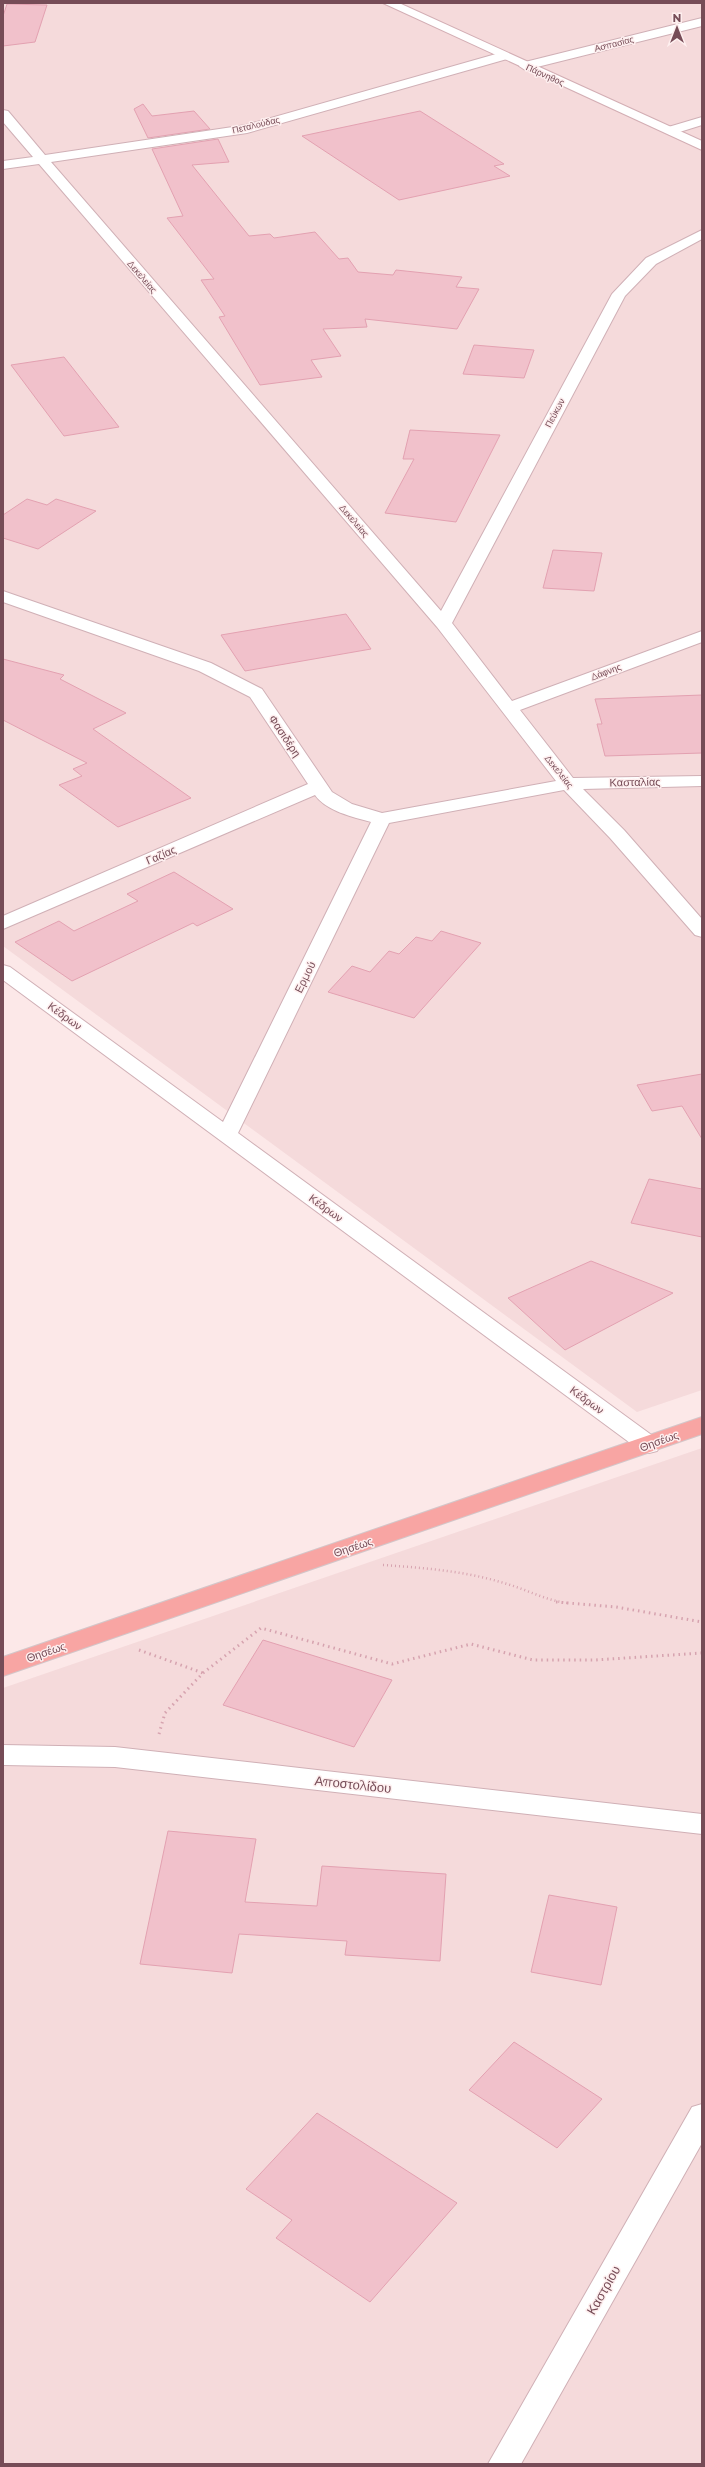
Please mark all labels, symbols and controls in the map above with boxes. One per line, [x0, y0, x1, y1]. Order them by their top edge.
north arrow [657, 8, 697, 48]
text: N [673, 11, 681, 25]
street label: Ασπασίας [593, 33, 635, 54]
street label: Πάρνηθος [524, 61, 567, 88]
street label: Πεταλούδας [231, 114, 281, 135]
street label: Δεκελείας [125, 258, 160, 296]
street label: Πεύκων [542, 396, 567, 429]
street label: Δεκελείας [337, 502, 372, 540]
street label: Δάφνης [589, 661, 623, 682]
street label: Φασιδέρη [266, 712, 304, 760]
street label: Δεκελείας [543, 753, 576, 791]
street label: Κασταλίας [609, 775, 661, 789]
street label: Γαζίας [144, 842, 178, 868]
street label: Ερμού [291, 959, 319, 995]
street label: Κέδρων [45, 999, 85, 1033]
street label: Κέδρων [306, 1191, 346, 1225]
street label: Κέδρων [567, 1383, 607, 1417]
street label: Θησέως [638, 1428, 680, 1454]
street label: Θησέως [332, 1534, 374, 1560]
street label: Θησέως [25, 1639, 67, 1665]
street label: Αποστολίδου [314, 1772, 392, 1796]
street label: Καστρίου [583, 2263, 623, 2317]

